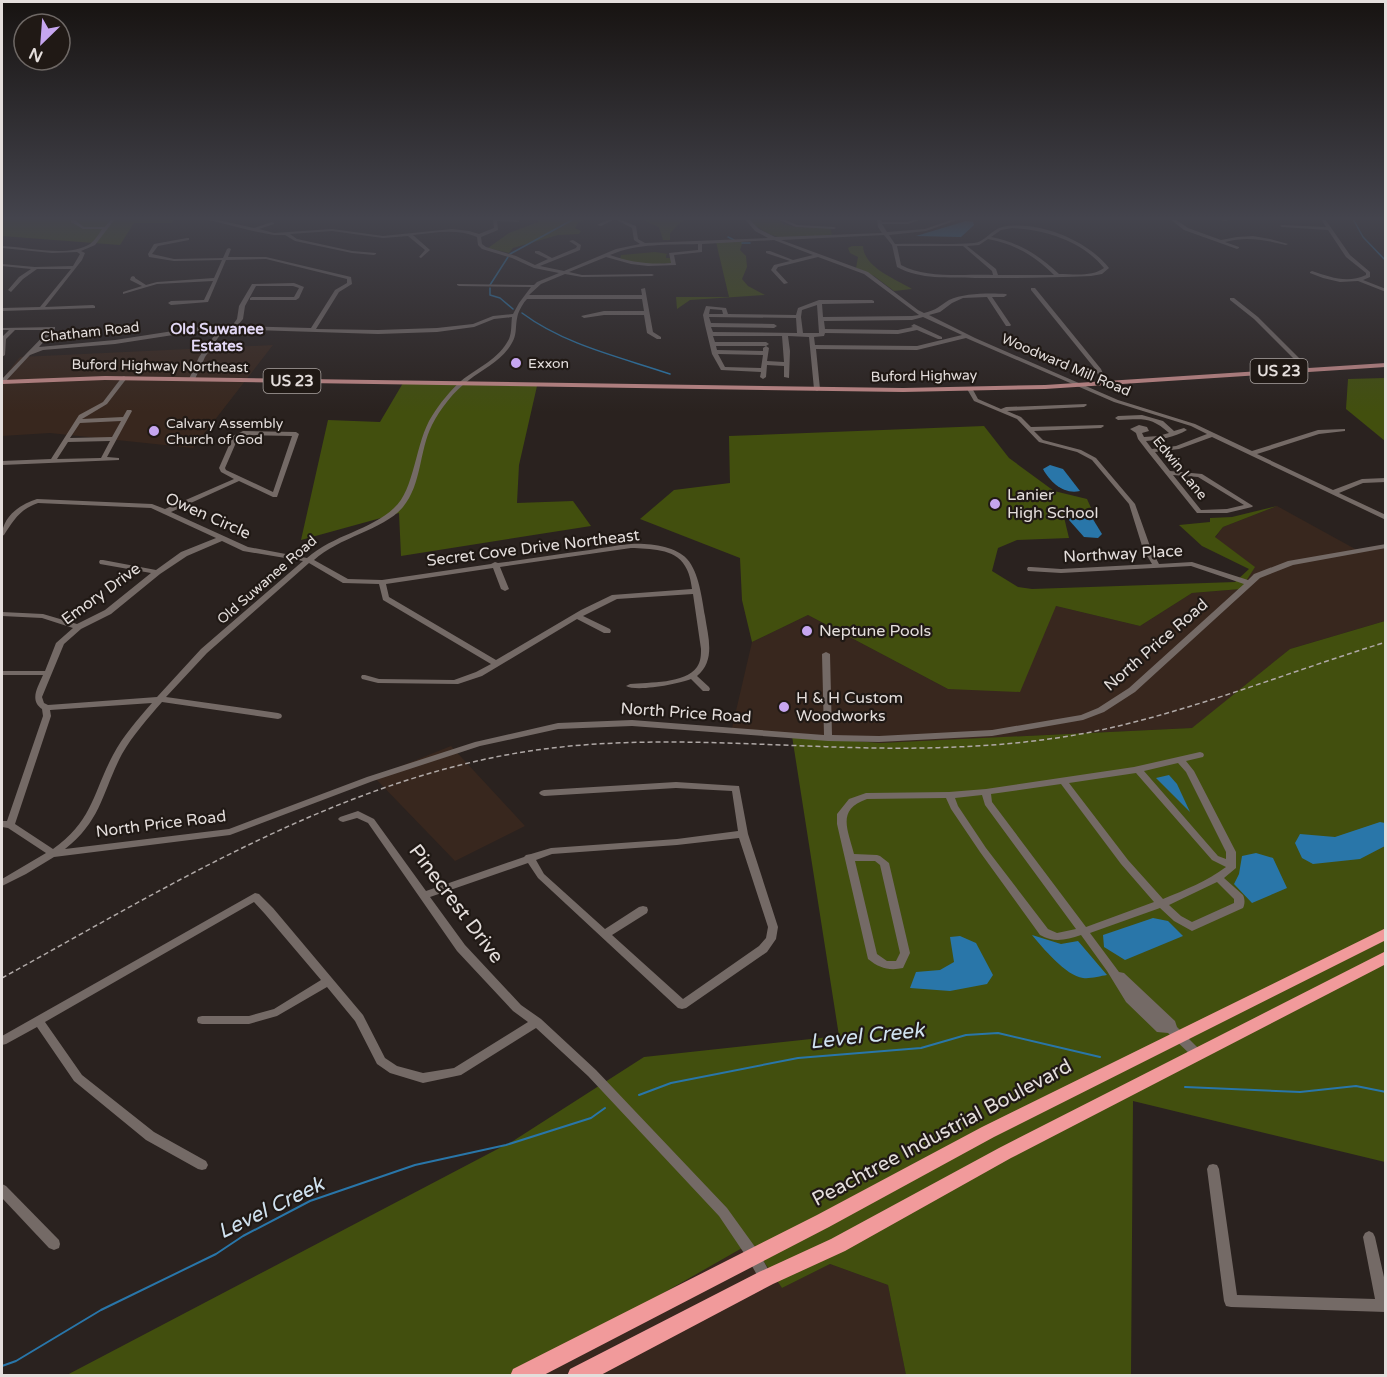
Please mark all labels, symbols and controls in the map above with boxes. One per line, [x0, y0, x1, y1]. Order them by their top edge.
north arrow [12, 12, 72, 72]
text: N [26, 43, 46, 66]
street label: Chatham Road [40, 318, 140, 346]
district label: Old Suwanee Estates [170, 320, 264, 355]
street label: Woodward Mill Road [999, 330, 1133, 400]
place label: Exxon [528, 355, 569, 372]
street label: Buford Highway Northeast [71, 356, 249, 376]
marker: Exxon [509, 356, 523, 370]
road number: US 23 [1250, 359, 1308, 383]
street label: Buford Highway [871, 367, 978, 385]
road number: US 23 [264, 369, 320, 393]
place label: Calvary Assembly Church of God [166, 415, 284, 448]
marker: Calvary Assembly Church of God [147, 424, 161, 438]
street label: Edwin Lane [1149, 433, 1211, 503]
place label: Lanier High School [1007, 485, 1098, 523]
street label: Owen Circle [162, 488, 254, 544]
marker: Lanier High School [988, 497, 1002, 511]
street label: Secret Cove Drive Northeast [425, 525, 641, 571]
street label: Old Suwanee Road [214, 532, 320, 628]
street label: Northway Place [1063, 541, 1183, 567]
street label: Emory Drive [58, 559, 144, 629]
street label: North Price Road [1100, 594, 1212, 696]
place label: Neptune Pools [819, 621, 931, 641]
marker: Neptune Pools [800, 624, 814, 638]
place label: H & H Custom Woodworks [796, 688, 903, 726]
street label: North Price Road [620, 698, 752, 728]
marker: H & H Custom Woodworks [777, 700, 791, 714]
street label: North Price Road [95, 806, 227, 842]
street label: Pinecrest Drive [403, 840, 509, 968]
water label: Level Creek [809, 1017, 927, 1054]
street label: Peachtree Industrial Boulevard [808, 1054, 1076, 1212]
water label: Level Creek [214, 1171, 329, 1244]

